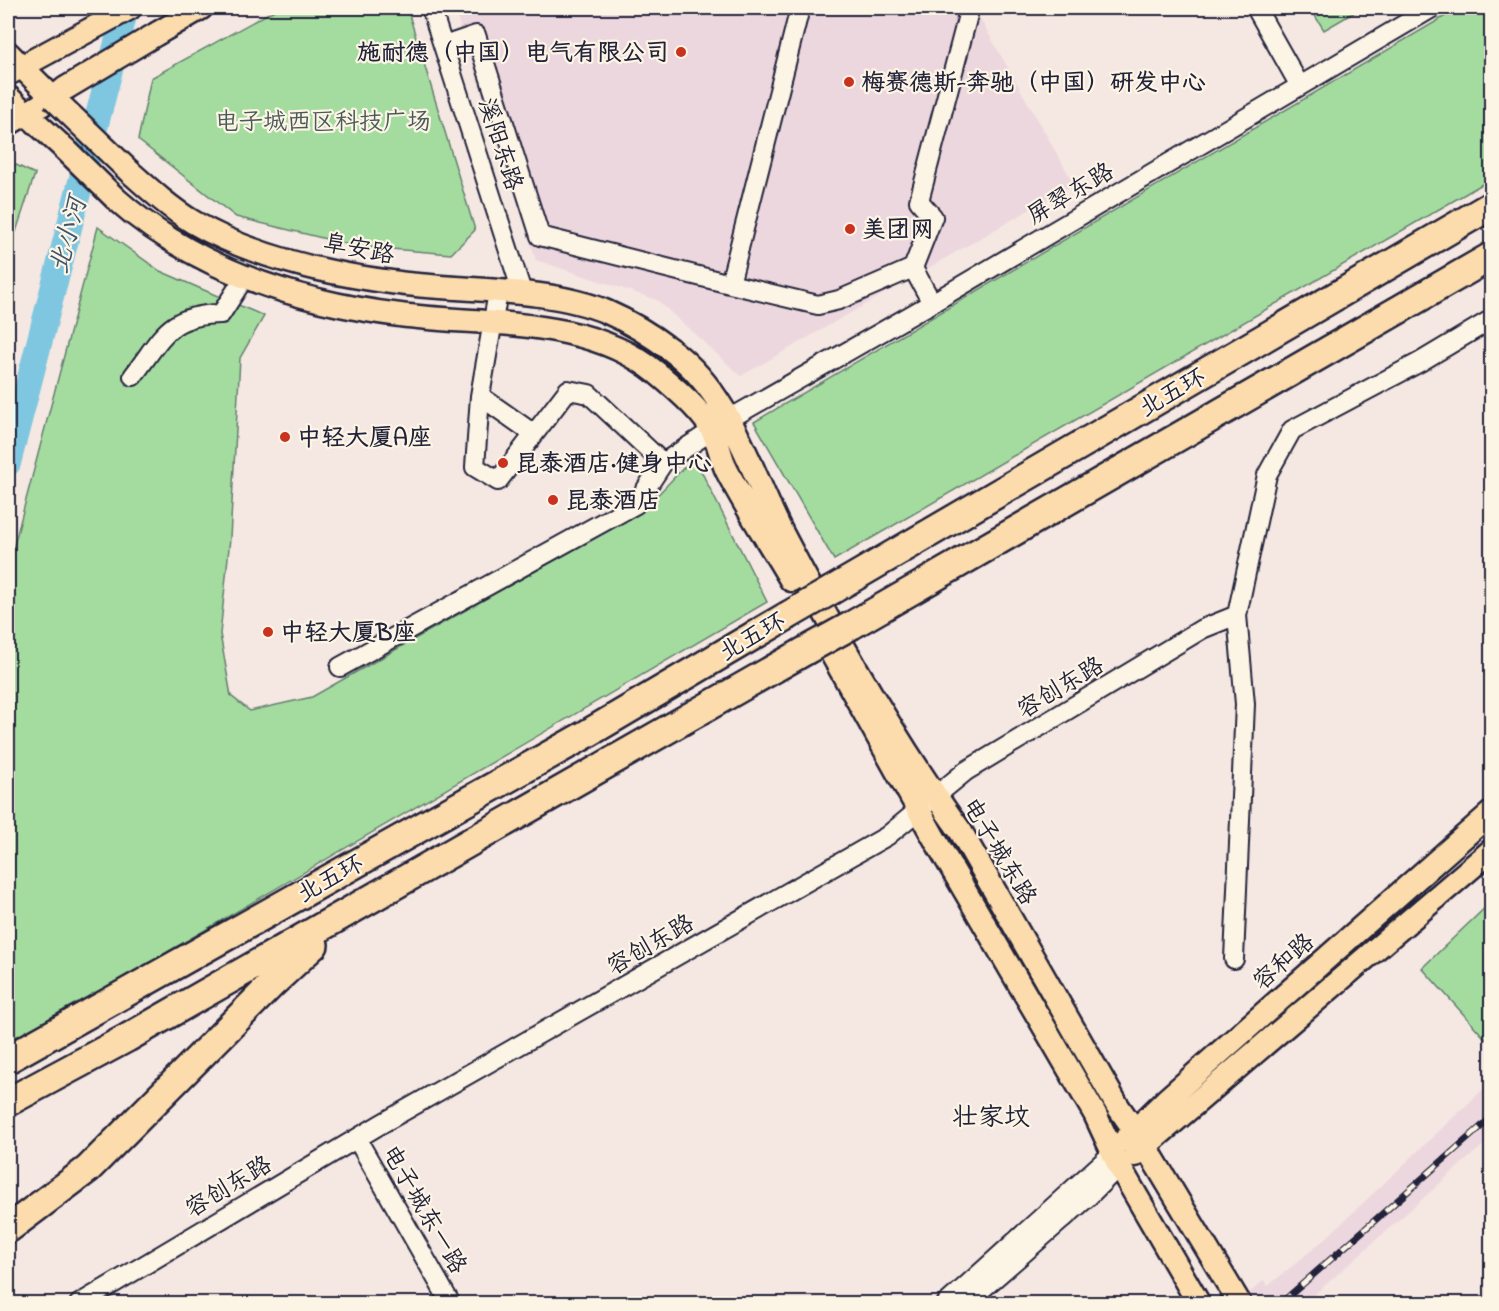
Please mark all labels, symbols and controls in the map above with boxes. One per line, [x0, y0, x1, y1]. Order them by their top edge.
place label: 施耐德（中国）电气有限公司 [357, 37, 669, 72]
marker: 施耐德（中国）电气有限公司 [674, 45, 688, 59]
place label: 梅赛德斯-奔驰（中国）研发中心 [861, 67, 1206, 102]
marker: 梅赛德斯-奔驰（中国）研发中心 [842, 75, 856, 89]
street label: 溪阳东路 [467, 94, 530, 196]
park label: 电子城西区科技广场 [215, 106, 431, 141]
street label: 屏翠东路 [1021, 155, 1121, 235]
water label: 北小河 [41, 189, 99, 278]
place label: 美团网 [862, 214, 934, 249]
marker: 美团网 [843, 222, 857, 236]
street label: 阜安路 [320, 226, 397, 275]
street label: 北五环 [1133, 361, 1213, 427]
place label: 中轻大厦A座 [297, 422, 432, 457]
marker: 中轻大厦A座 [278, 430, 292, 444]
place label: 昆泰酒店·健身中心 [515, 448, 712, 483]
marker: 昆泰酒店·健身中心 [496, 456, 510, 470]
place label: 昆泰酒店 [565, 485, 661, 520]
marker: 昆泰酒店 [546, 493, 560, 507]
street label: 北五环 [713, 605, 793, 671]
place label: 中轻大厦B座 [280, 617, 416, 652]
marker: 中轻大厦B座 [261, 625, 275, 639]
street label: 容创东路 [1011, 649, 1111, 729]
street label: 电子城东路 [952, 792, 1044, 913]
street label: 北五环 [291, 847, 371, 913]
street label: 容创东路 [601, 907, 702, 985]
street label: 容和路 [1246, 926, 1323, 1000]
district label: 壮家坟 [952, 1100, 1030, 1138]
street label: 电子城东一路 [372, 1139, 474, 1281]
street label: 容创东路 [179, 1148, 279, 1228]

